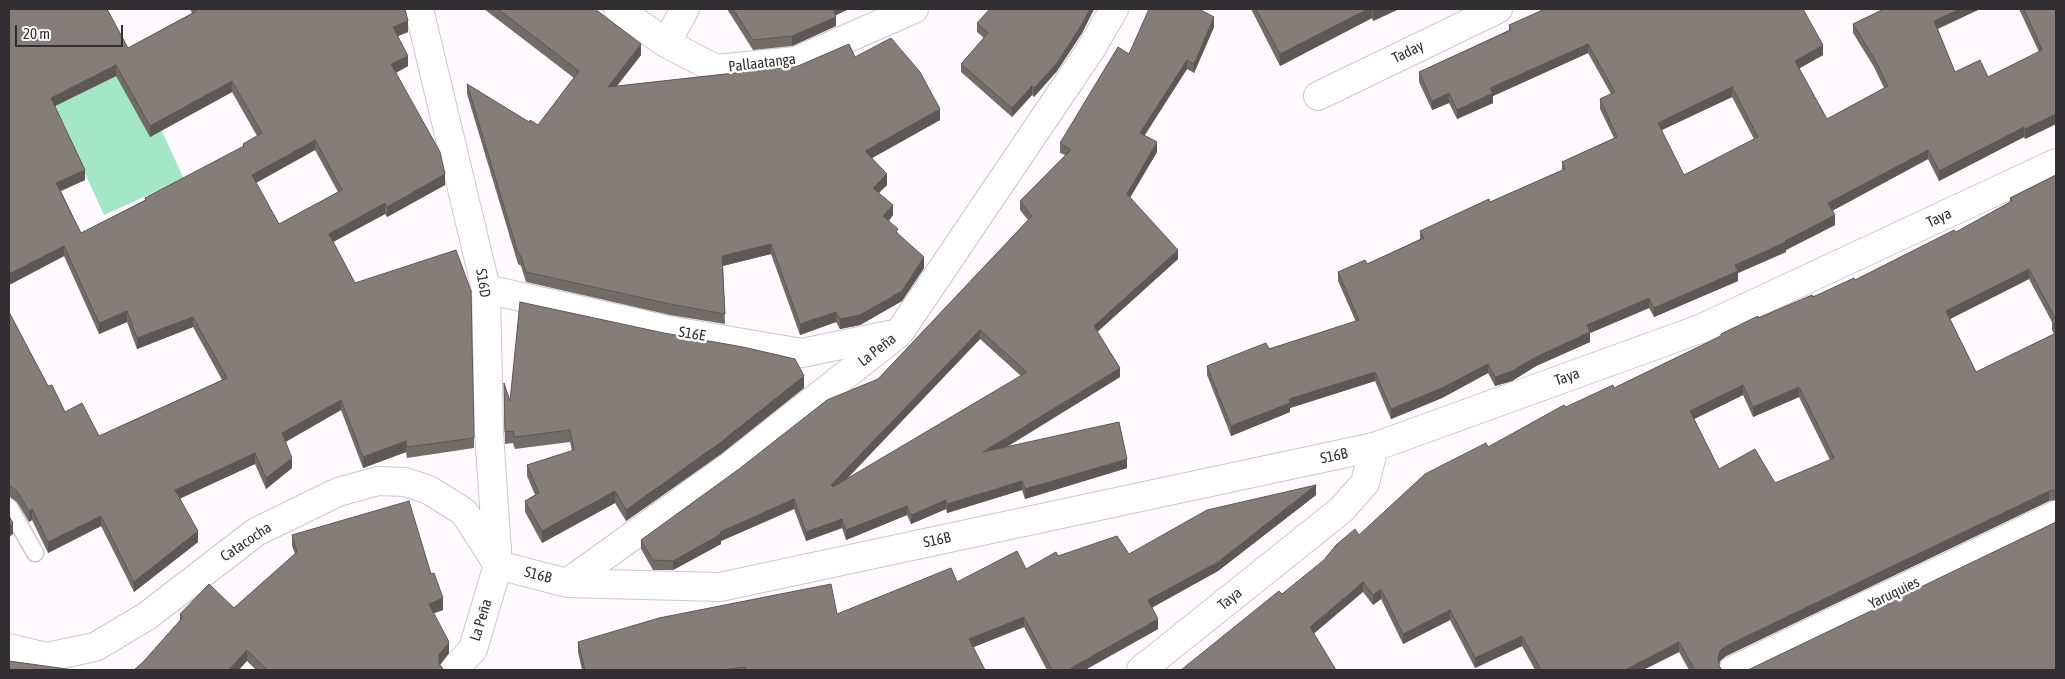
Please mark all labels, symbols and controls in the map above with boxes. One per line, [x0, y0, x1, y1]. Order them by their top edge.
scale bar [18, 15, 125, 47]
text: 20 m [23, 25, 50, 42]
street label: Taday [1389, 37, 1427, 67]
street label: Pallaatanga [727, 50, 797, 76]
street label: Taya [1924, 204, 1954, 232]
street label: S16D [472, 267, 494, 299]
street label: S16E [677, 323, 707, 345]
street label: La Peña [854, 330, 900, 370]
street label: Taya [1552, 364, 1582, 390]
street label: S16B [1319, 444, 1349, 468]
street label: Catacocha [217, 518, 275, 566]
street label: S16B [922, 528, 952, 552]
street label: S16B [522, 563, 554, 587]
street label: Yaruquies [1866, 573, 1922, 613]
street label: Taya [1214, 584, 1246, 614]
street label: La Peña [466, 597, 496, 643]

